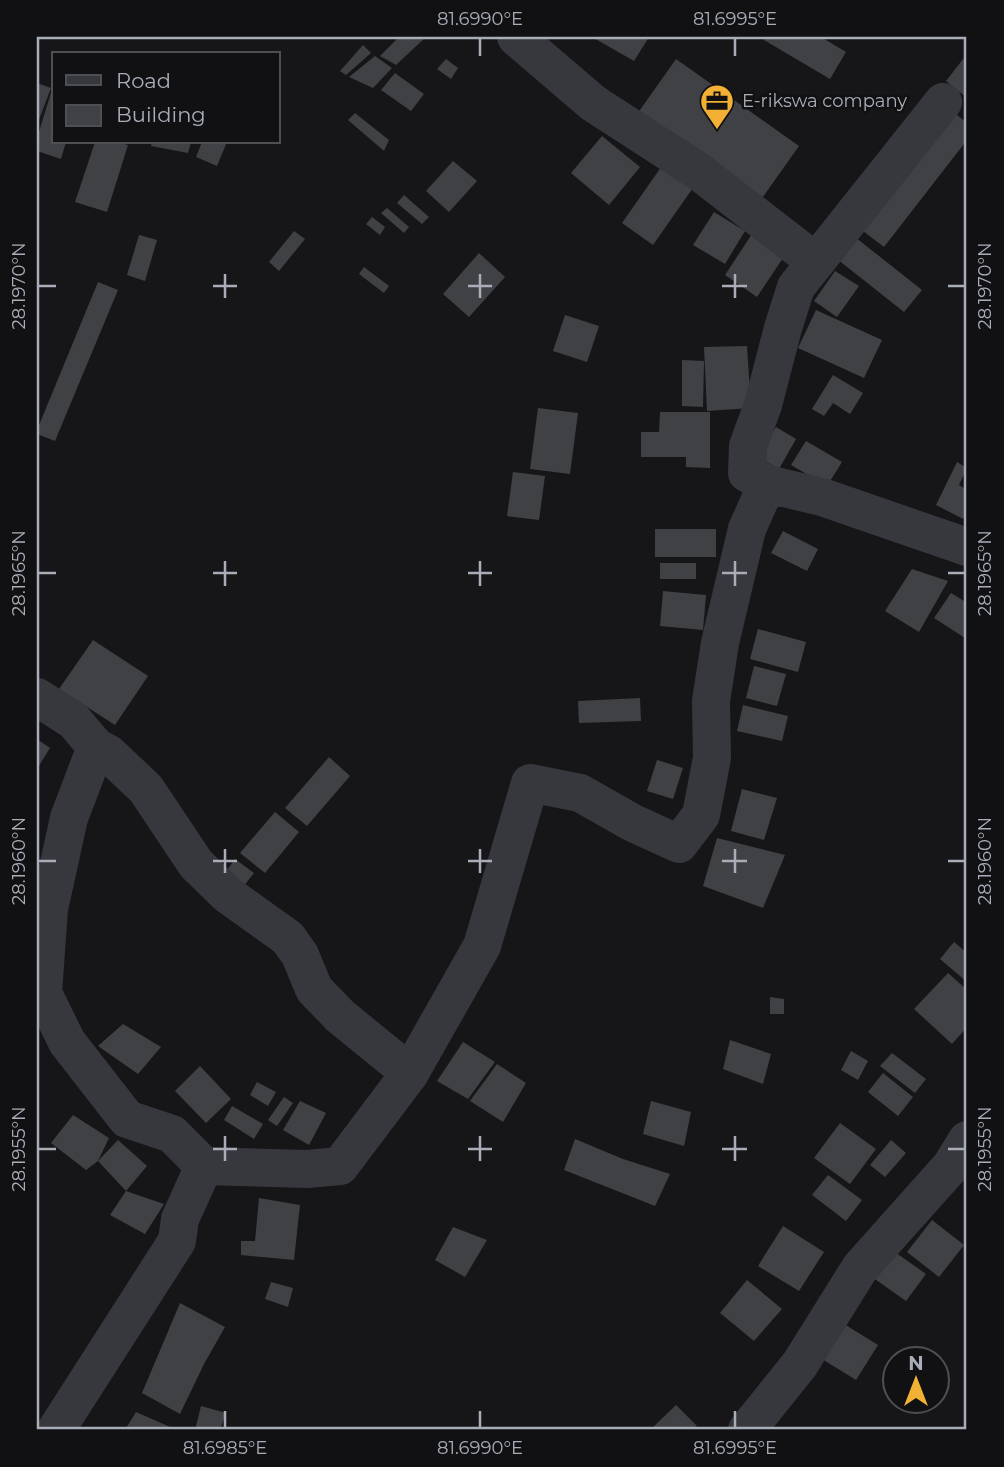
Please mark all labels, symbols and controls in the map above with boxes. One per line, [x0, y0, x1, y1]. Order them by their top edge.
text: 81.6990°E [437, 8, 523, 30]
text: 81.6995°E [693, 8, 777, 30]
legend [52, 52, 280, 144]
text: Road [116, 68, 171, 93]
office icon: E-rikswa company [698, 82, 736, 131]
place label: E-rikswa company [742, 90, 907, 112]
text: Building [116, 102, 206, 127]
text: 28.1970°N [8, 242, 30, 330]
text: 28.1970°N [974, 242, 996, 330]
text: 28.1965°N [8, 530, 30, 616]
text: 28.1965°N [974, 530, 996, 616]
text: 28.1960°N [8, 817, 30, 905]
text: 28.1960°N [974, 817, 996, 905]
text: 28.1955°N [8, 1106, 30, 1192]
text: 28.1955°N [974, 1106, 996, 1192]
north arrow [881, 1344, 951, 1414]
text: N [908, 1352, 924, 1375]
text: 81.6985°E [183, 1437, 267, 1459]
text: 81.6990°E [437, 1437, 523, 1459]
text: 81.6995°E [693, 1437, 777, 1459]

